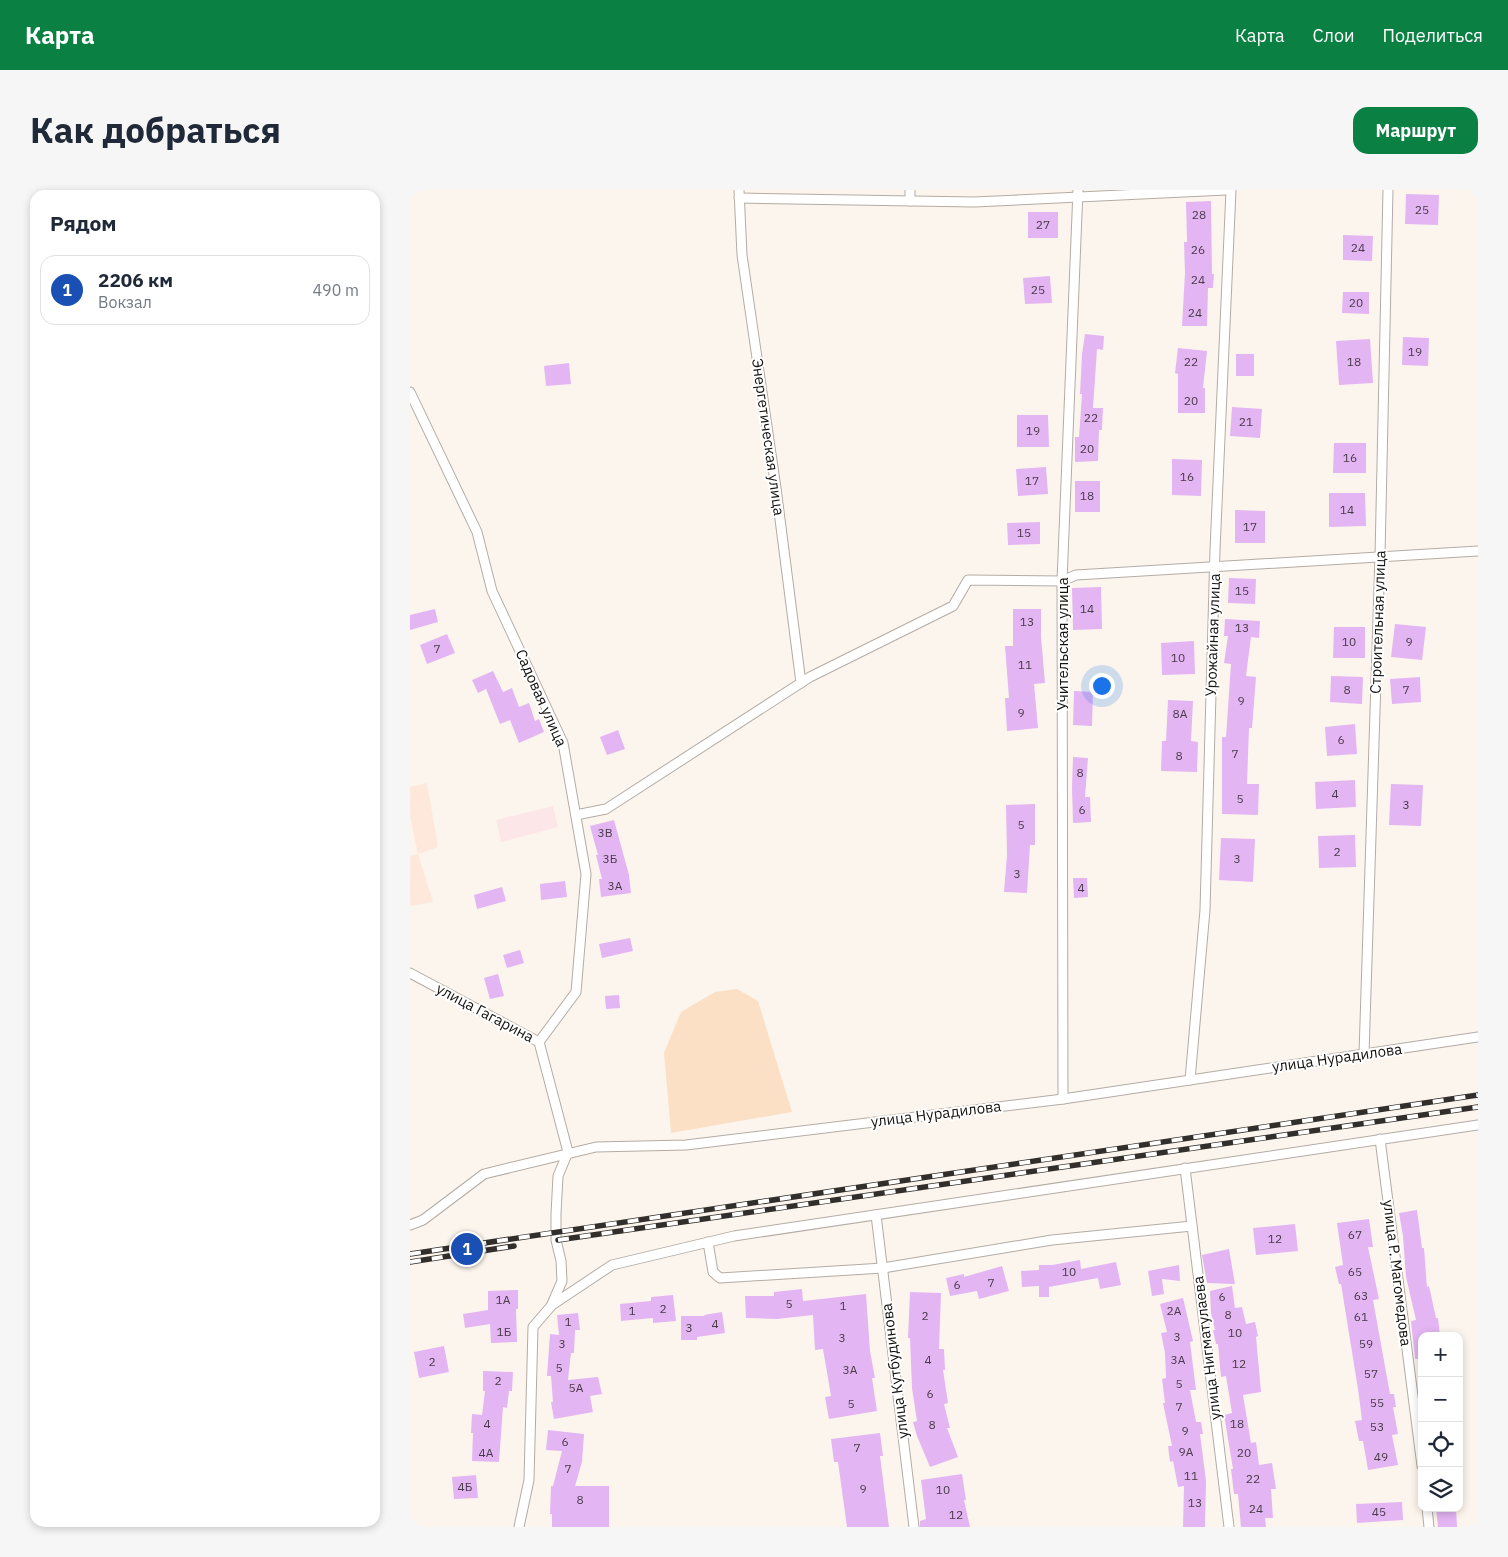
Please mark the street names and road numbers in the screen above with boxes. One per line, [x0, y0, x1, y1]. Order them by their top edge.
street label: Энергетическая улица [748, 357, 789, 517]
street label: Строительная улица [1365, 550, 1390, 694]
street label: Урожайная улица [1201, 573, 1224, 697]
street label: Учительская улица [1053, 577, 1072, 711]
street label: Садовая улица [512, 646, 571, 749]
street label: улица Гагарина [433, 979, 537, 1046]
street label: улица Нурадилова [1271, 1039, 1403, 1076]
street label: улица Нурадилова [870, 1096, 1002, 1131]
street label: улица Р. Магомедова [1379, 1199, 1416, 1347]
street label: улица Нигматулаева [1188, 1275, 1225, 1421]
street label: улица Кутбудинова [877, 1302, 912, 1440]

